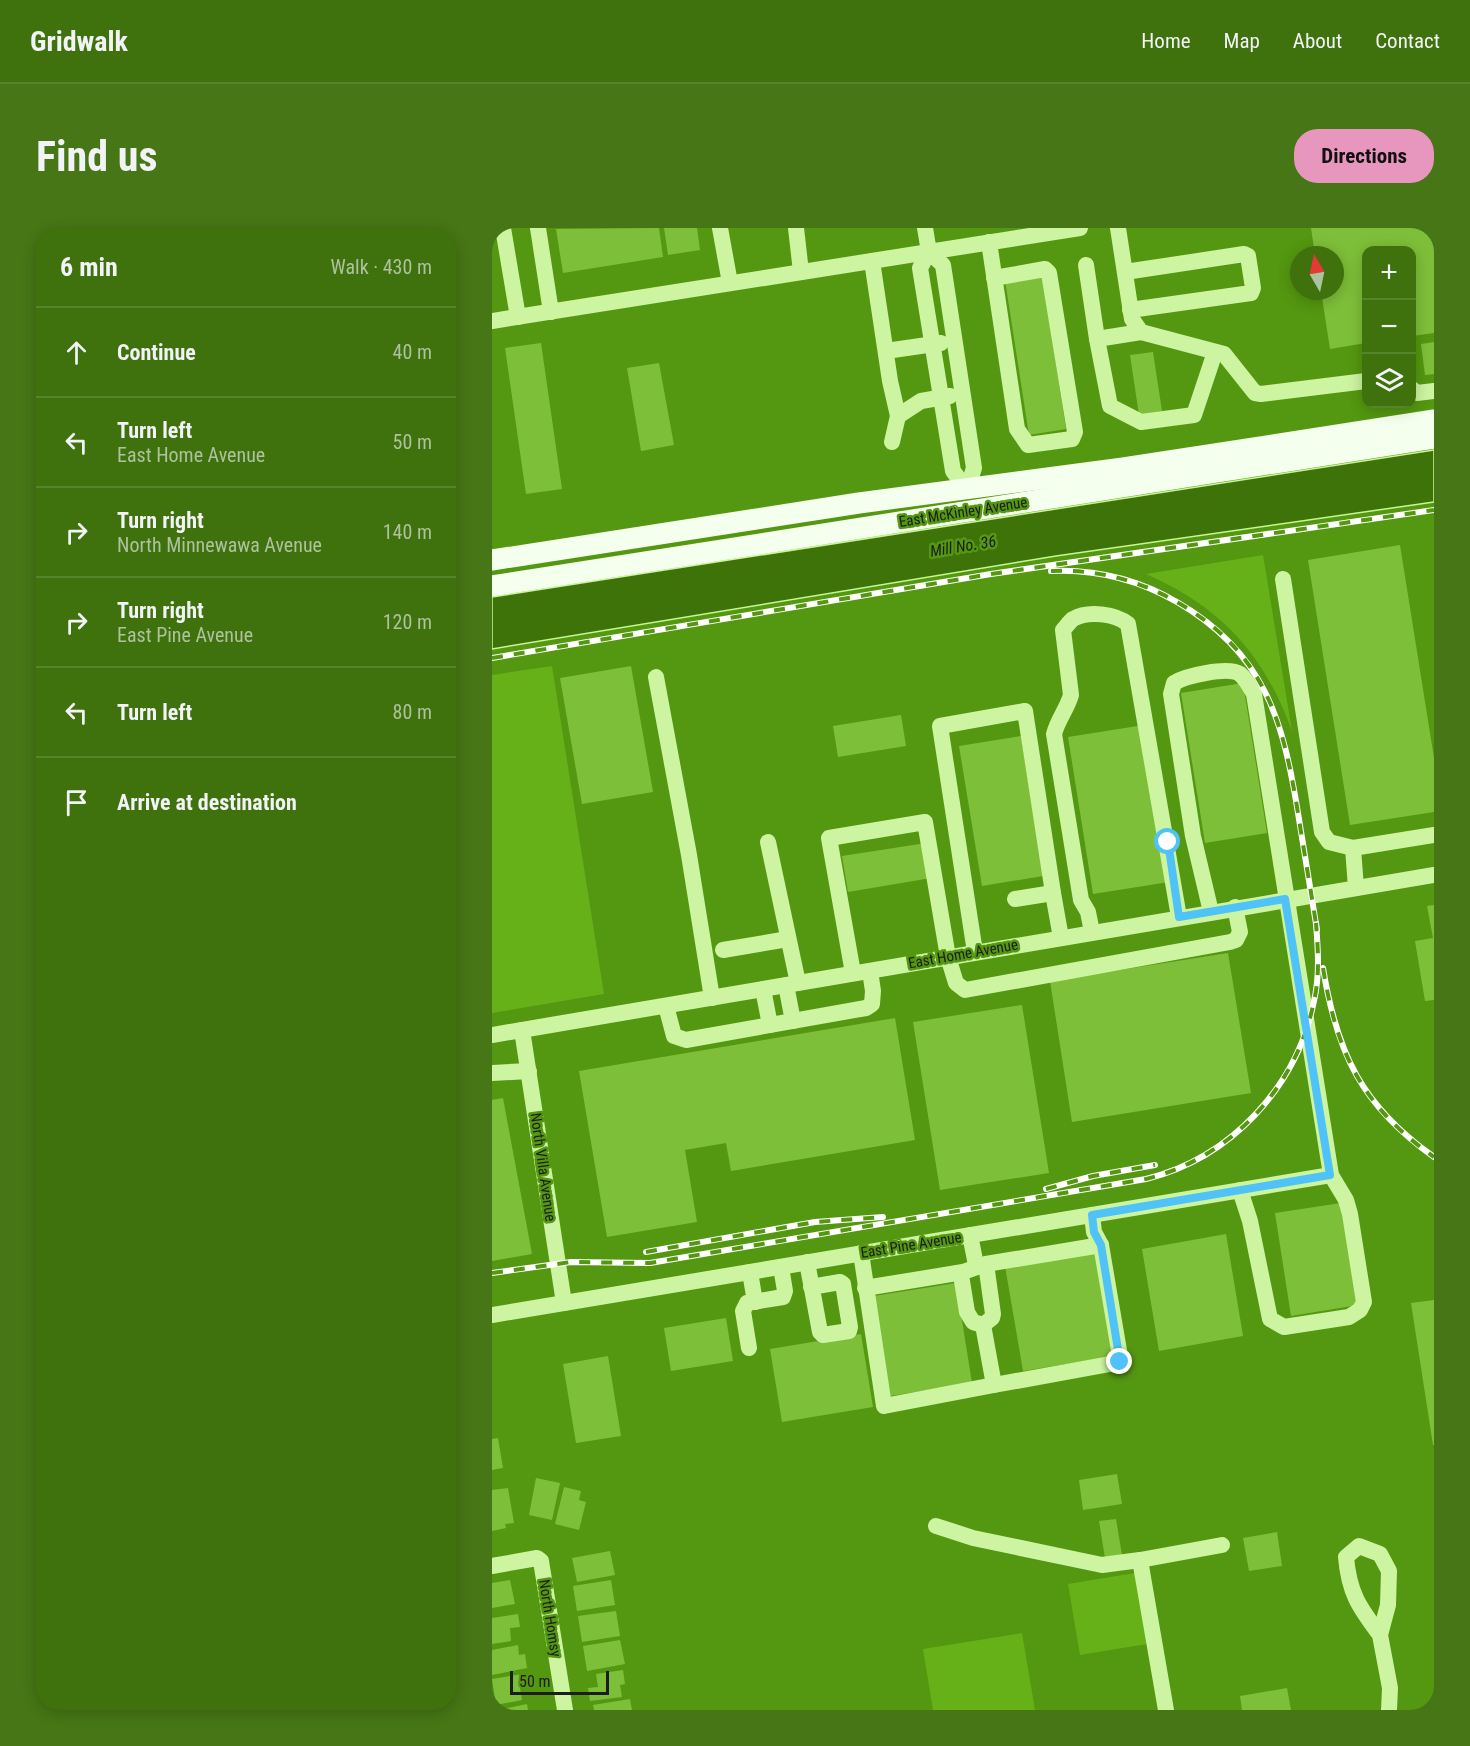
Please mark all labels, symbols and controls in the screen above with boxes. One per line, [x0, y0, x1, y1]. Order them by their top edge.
text: Gridwalk [30, 25, 128, 58]
text: Home [1141, 29, 1191, 53]
text: Map [1224, 29, 1260, 53]
text: About [1293, 29, 1342, 53]
text: Contact [1375, 29, 1440, 53]
button: Directions [1294, 129, 1434, 183]
text: Find us [36, 132, 157, 181]
north arrow [1290, 246, 1344, 300]
map controls [1362, 246, 1416, 408]
button: + [1362, 246, 1416, 300]
text: 6 min [60, 252, 118, 282]
text: Walk · 430 m [331, 255, 432, 279]
button: − [1362, 300, 1416, 354]
icon: ahead [60, 336, 93, 369]
text: Continue [117, 340, 196, 365]
text: 40 m [393, 340, 432, 364]
button: layers [1362, 354, 1416, 408]
text: Turn left [117, 418, 192, 443]
icon: left [60, 426, 93, 459]
text: 50 m [393, 430, 432, 454]
text: East Home Avenue [117, 443, 265, 467]
street label: East McKinley Avenue [898, 493, 1028, 531]
text: Turn right [117, 508, 204, 533]
icon: right [60, 516, 93, 549]
text: 140 m [383, 520, 432, 544]
water label: Mill No. 36 [929, 531, 997, 561]
text: North Minnewawa Avenue [117, 533, 322, 557]
text: Turn right [117, 598, 204, 623]
icon: right [60, 606, 93, 639]
text: 120 m [383, 610, 432, 634]
text: East Pine Avenue [117, 623, 253, 647]
icon: left [60, 696, 93, 729]
text: Turn left [117, 700, 192, 725]
text: 80 m [393, 700, 432, 724]
icon: arrive [60, 786, 93, 819]
text: Arrive at destination [117, 790, 297, 815]
route start [1154, 828, 1180, 854]
street label: East Home Avenue [907, 935, 1019, 973]
street label: North Villa Avenue [526, 1112, 560, 1222]
street label: East Pine Avenue [859, 1228, 963, 1262]
route end [1106, 1348, 1132, 1374]
street label: North Homsy [535, 1578, 565, 1658]
scale bar [510, 1668, 609, 1696]
text: 50 m [519, 1672, 551, 1691]

